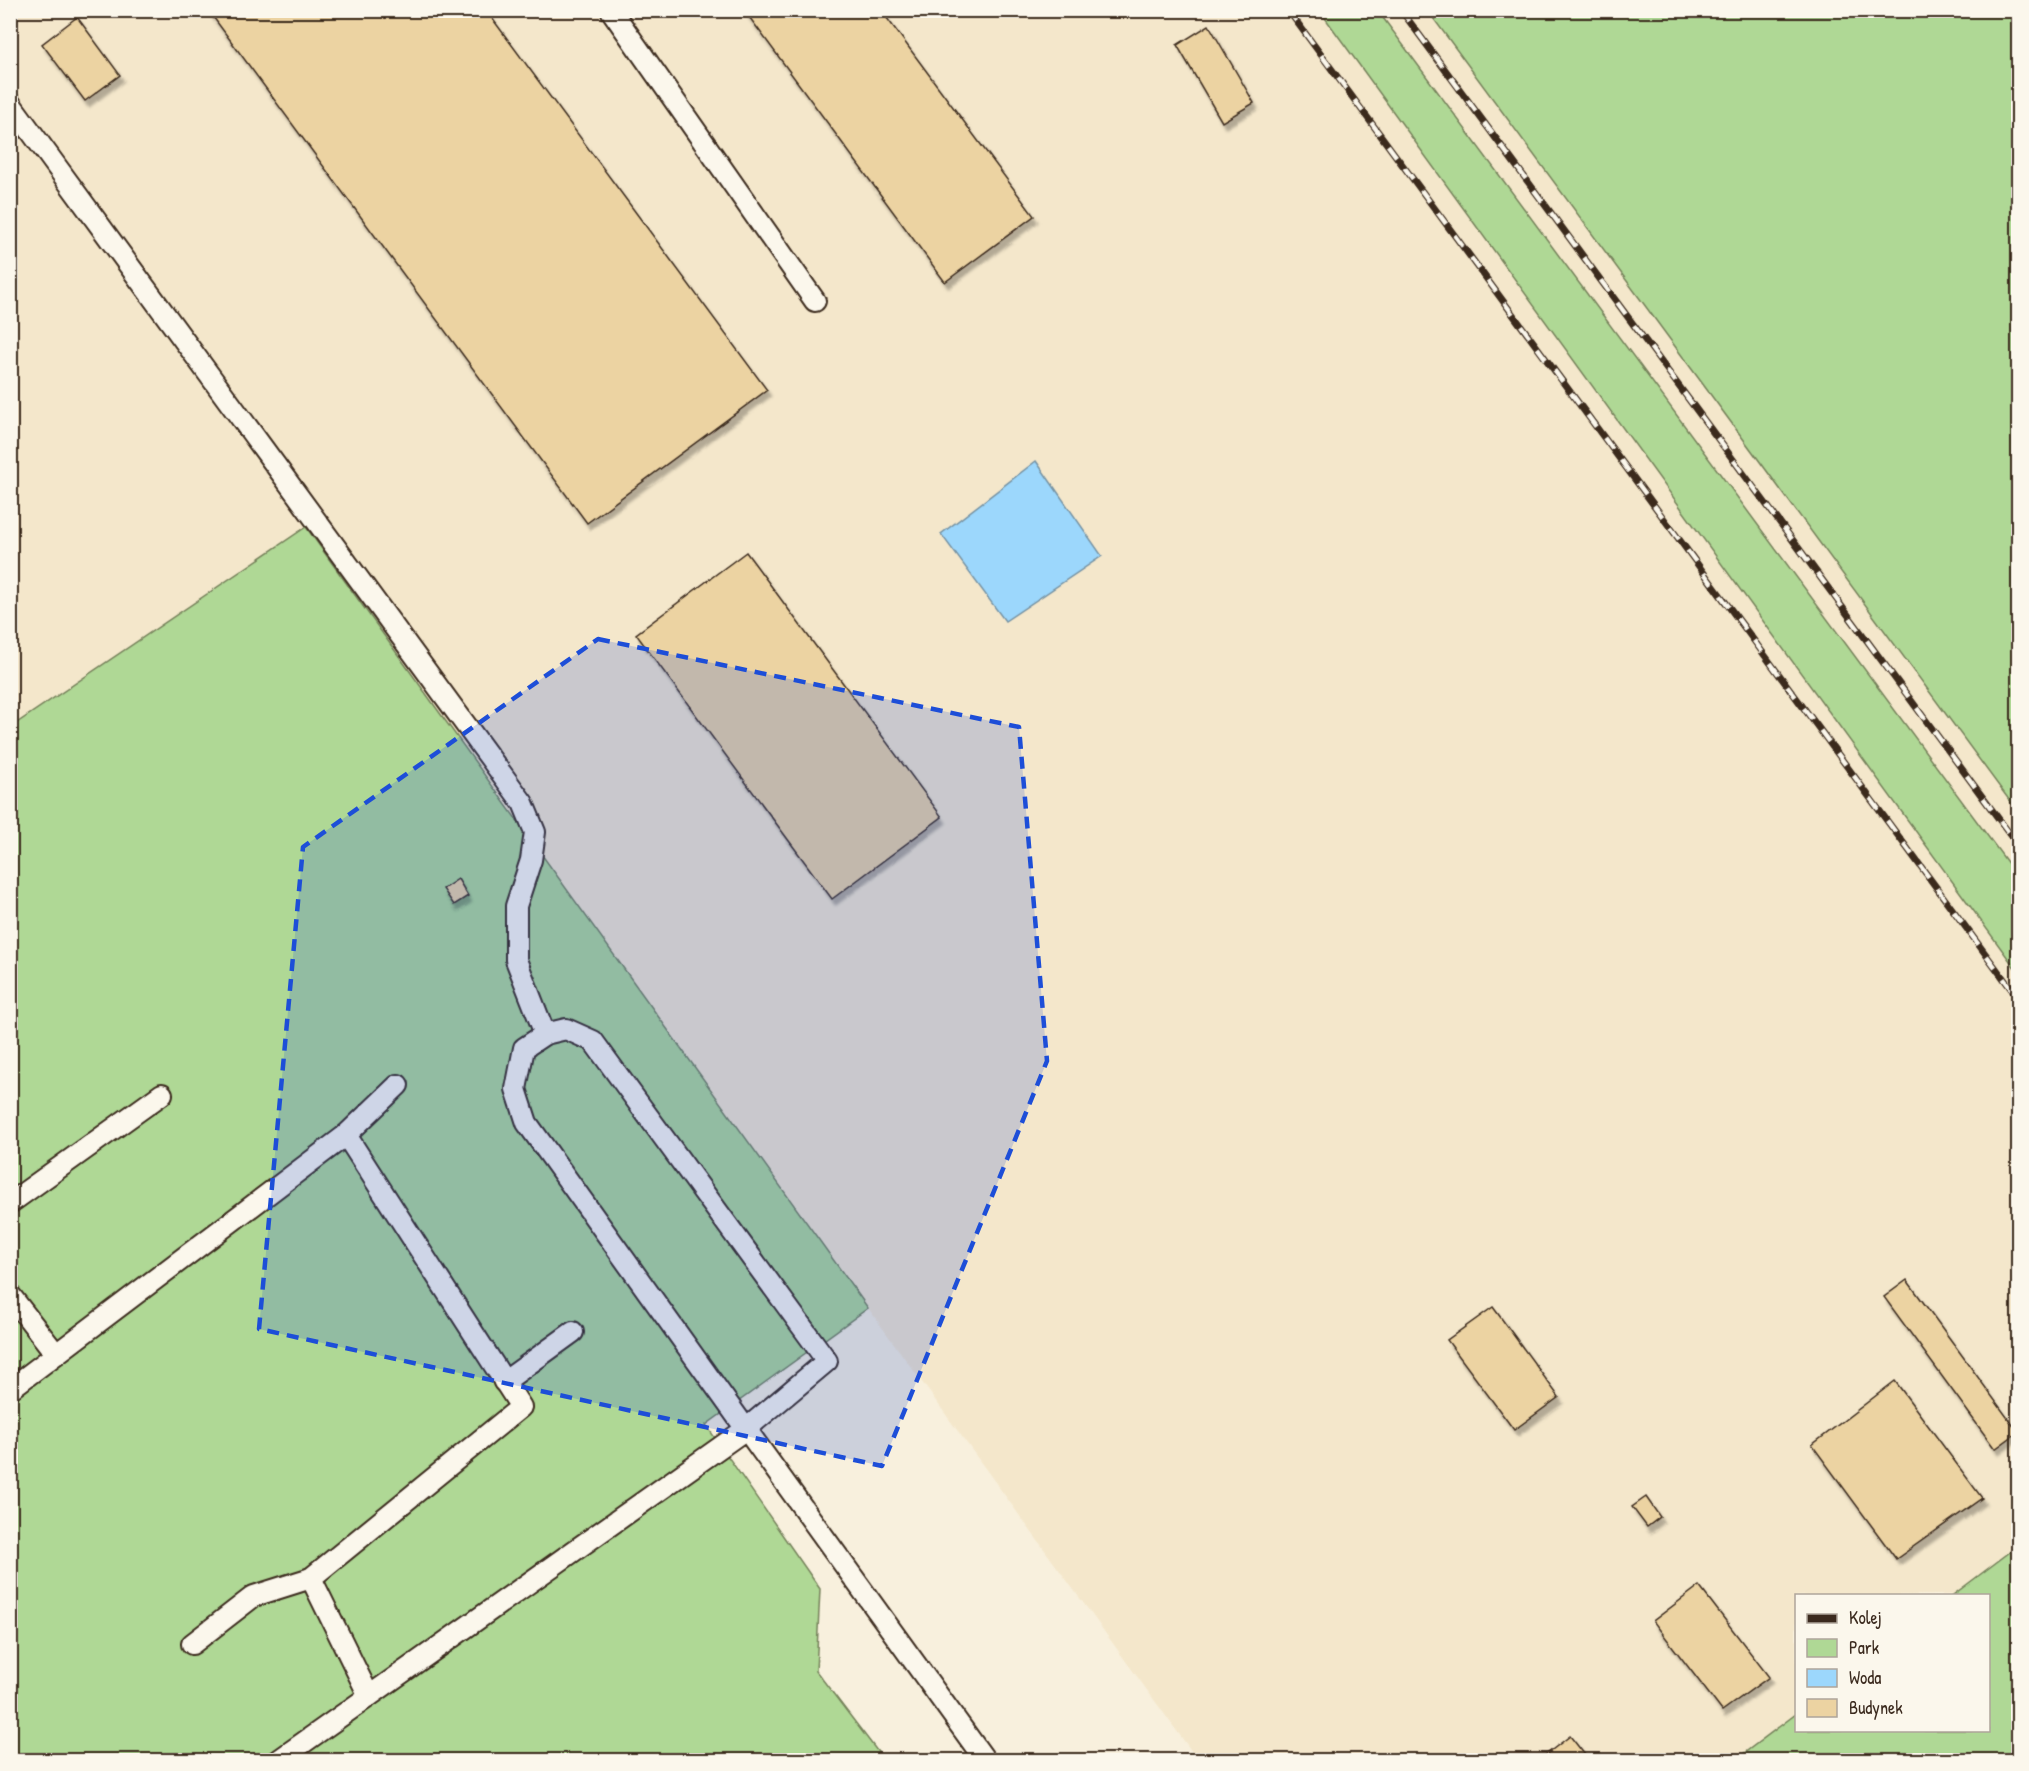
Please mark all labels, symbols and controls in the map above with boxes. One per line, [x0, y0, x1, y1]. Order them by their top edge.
legend [1795, 1594, 1990, 1732]
text: Kolej [1849, 1605, 1882, 1630]
text: Park [1849, 1635, 1880, 1660]
text: Woda [1849, 1665, 1881, 1690]
text: Budynek [1849, 1695, 1903, 1720]

